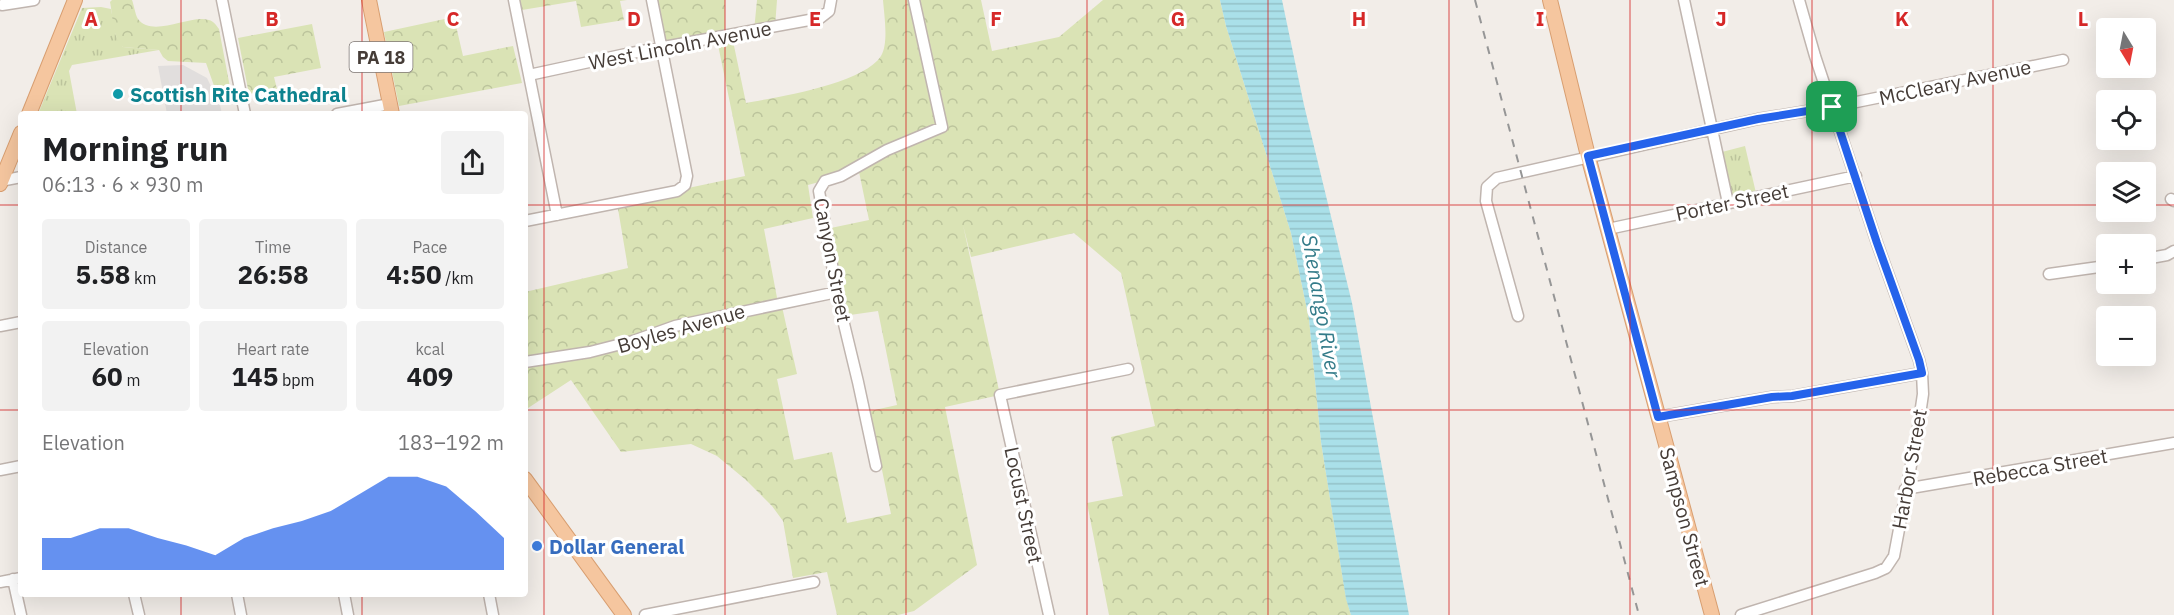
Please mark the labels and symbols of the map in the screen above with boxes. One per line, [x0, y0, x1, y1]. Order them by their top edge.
text: A [84, 5, 98, 32]
text: B [265, 5, 279, 32]
text: C [446, 5, 460, 32]
text: D [627, 5, 641, 32]
text: E [809, 5, 821, 32]
text: F [990, 5, 1002, 32]
text: G [1171, 5, 1185, 32]
text: H [1352, 5, 1366, 32]
text: I [1536, 5, 1544, 32]
text: J [1715, 5, 1727, 32]
text: K [1895, 5, 1909, 32]
text: L [2078, 5, 2088, 32]
street label: West Lincoln Avenue [586, 14, 774, 76]
north arrow [2096, 18, 2156, 78]
road number: PA 18 [350, 42, 412, 72]
street label: McCleary Avenue [1876, 53, 2034, 111]
place label: Scottish Rite Cathedral [130, 81, 347, 108]
pin [1806, 81, 1857, 132]
marker: Scottish Rite Cathedral [111, 87, 125, 101]
street label: Porter Street [1673, 177, 1791, 227]
street label: Canyon Street [808, 195, 858, 325]
water label: Shenango River [1296, 232, 1349, 381]
street label: Boyles Avenue [614, 297, 748, 359]
street label: Harbor Street [1885, 407, 1933, 531]
street label: Rebecca Street [1971, 442, 2109, 492]
street label: Locust Street [998, 444, 1050, 566]
street label: Sampson Street [1653, 444, 1717, 590]
place label: Dollar General [549, 533, 684, 560]
marker: Dollar General [530, 539, 544, 553]

